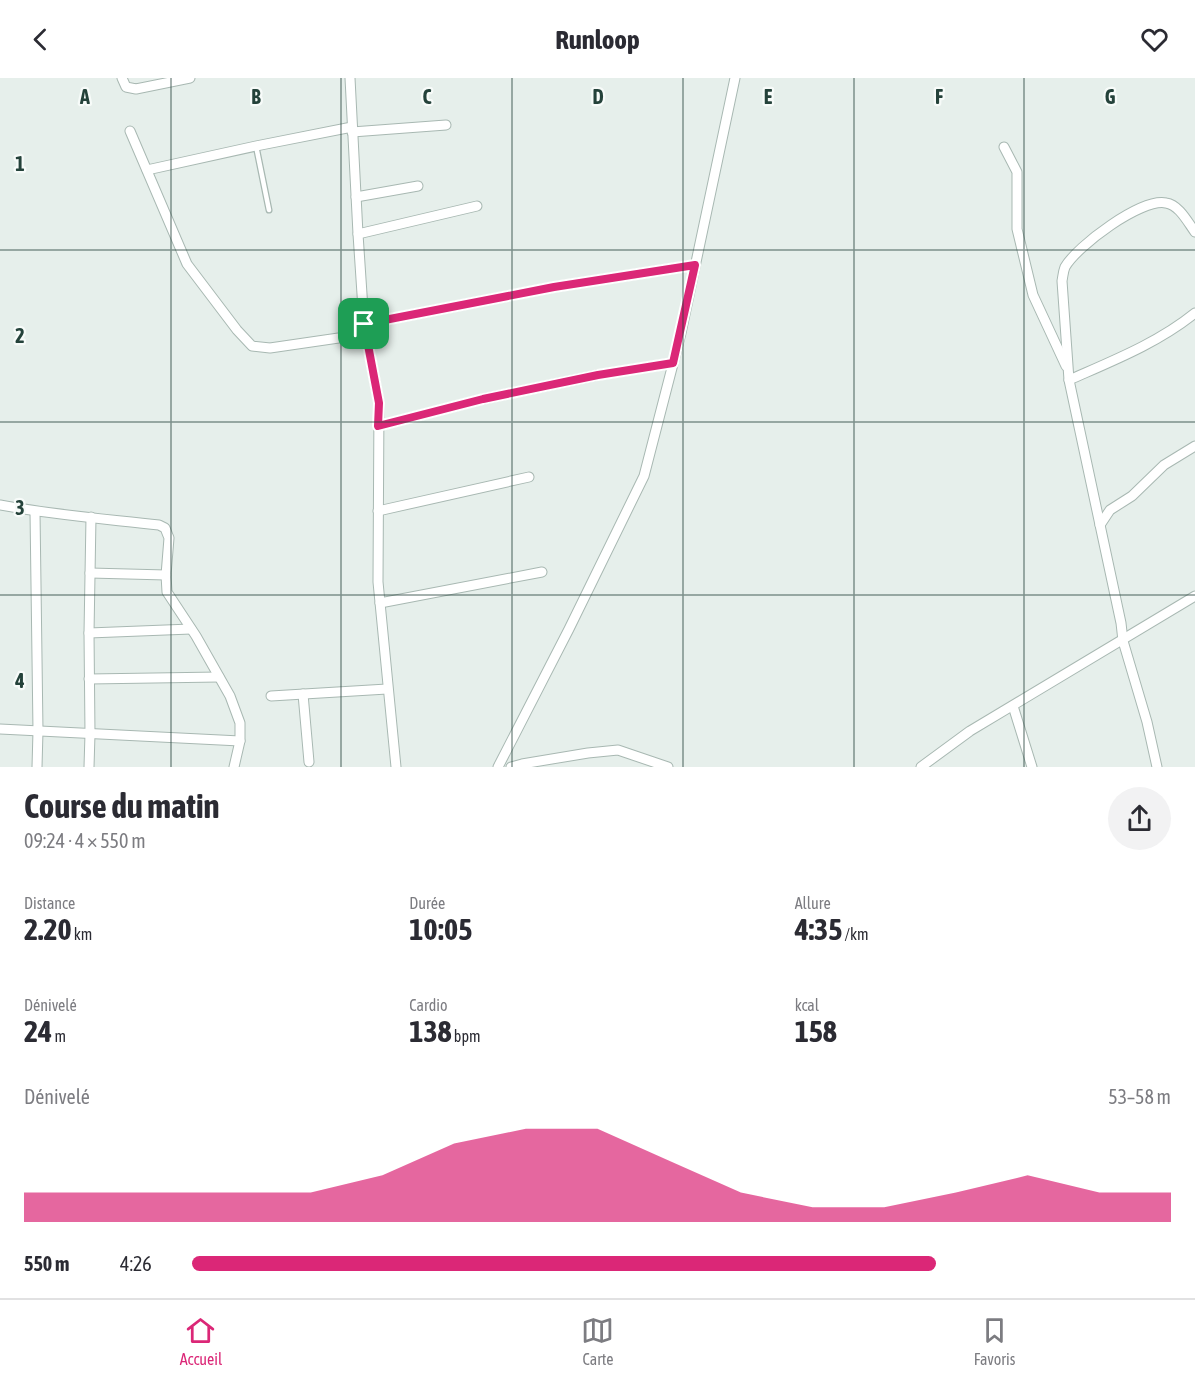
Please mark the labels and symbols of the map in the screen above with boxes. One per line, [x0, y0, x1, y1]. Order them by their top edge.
text: A [79, 85, 90, 108]
text: B [251, 85, 261, 108]
text: C [423, 85, 432, 108]
text: D [592, 85, 604, 108]
text: E [764, 85, 773, 108]
text: F [935, 85, 943, 108]
text: G [1105, 85, 1116, 108]
text: 1 [15, 152, 25, 175]
pin [338, 298, 389, 349]
text: 2 [15, 324, 25, 347]
text: 3 [15, 496, 25, 519]
text: 4 [14, 669, 25, 692]

